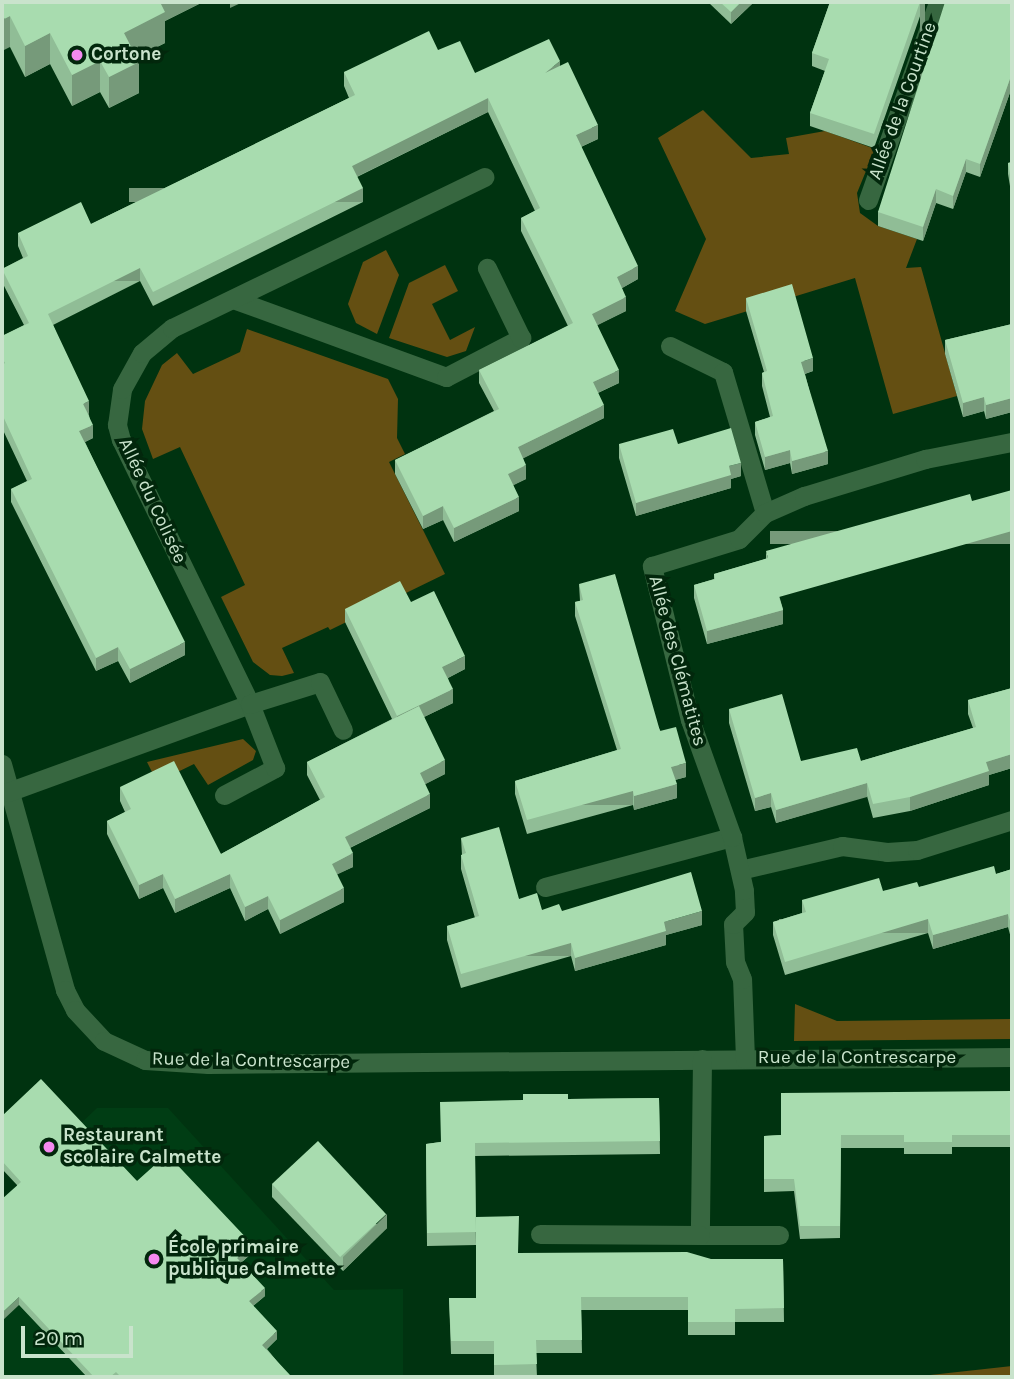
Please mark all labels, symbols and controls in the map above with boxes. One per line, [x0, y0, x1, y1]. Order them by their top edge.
street label: Allée de la Courtine [864, 19, 942, 183]
place label: Cortone [91, 44, 161, 66]
marker: Cortone [69, 47, 85, 63]
street label: Allée du Colisée [113, 435, 191, 567]
street label: Allée des Clématites [643, 573, 711, 749]
street label: Rue de la Contrescarpe [758, 1047, 956, 1069]
street label: Rue de la Contrescarpe [152, 1048, 350, 1074]
place label: Restaurant scolaire Calmette [63, 1125, 221, 1169]
marker: Restaurant scolaire Calmette [41, 1139, 57, 1155]
place label: École primaire publique Calmette [168, 1237, 336, 1281]
marker: École primaire publique Calmette [146, 1251, 162, 1267]
scale bar [24, 1312, 136, 1356]
text: 20 m [34, 1326, 83, 1350]

